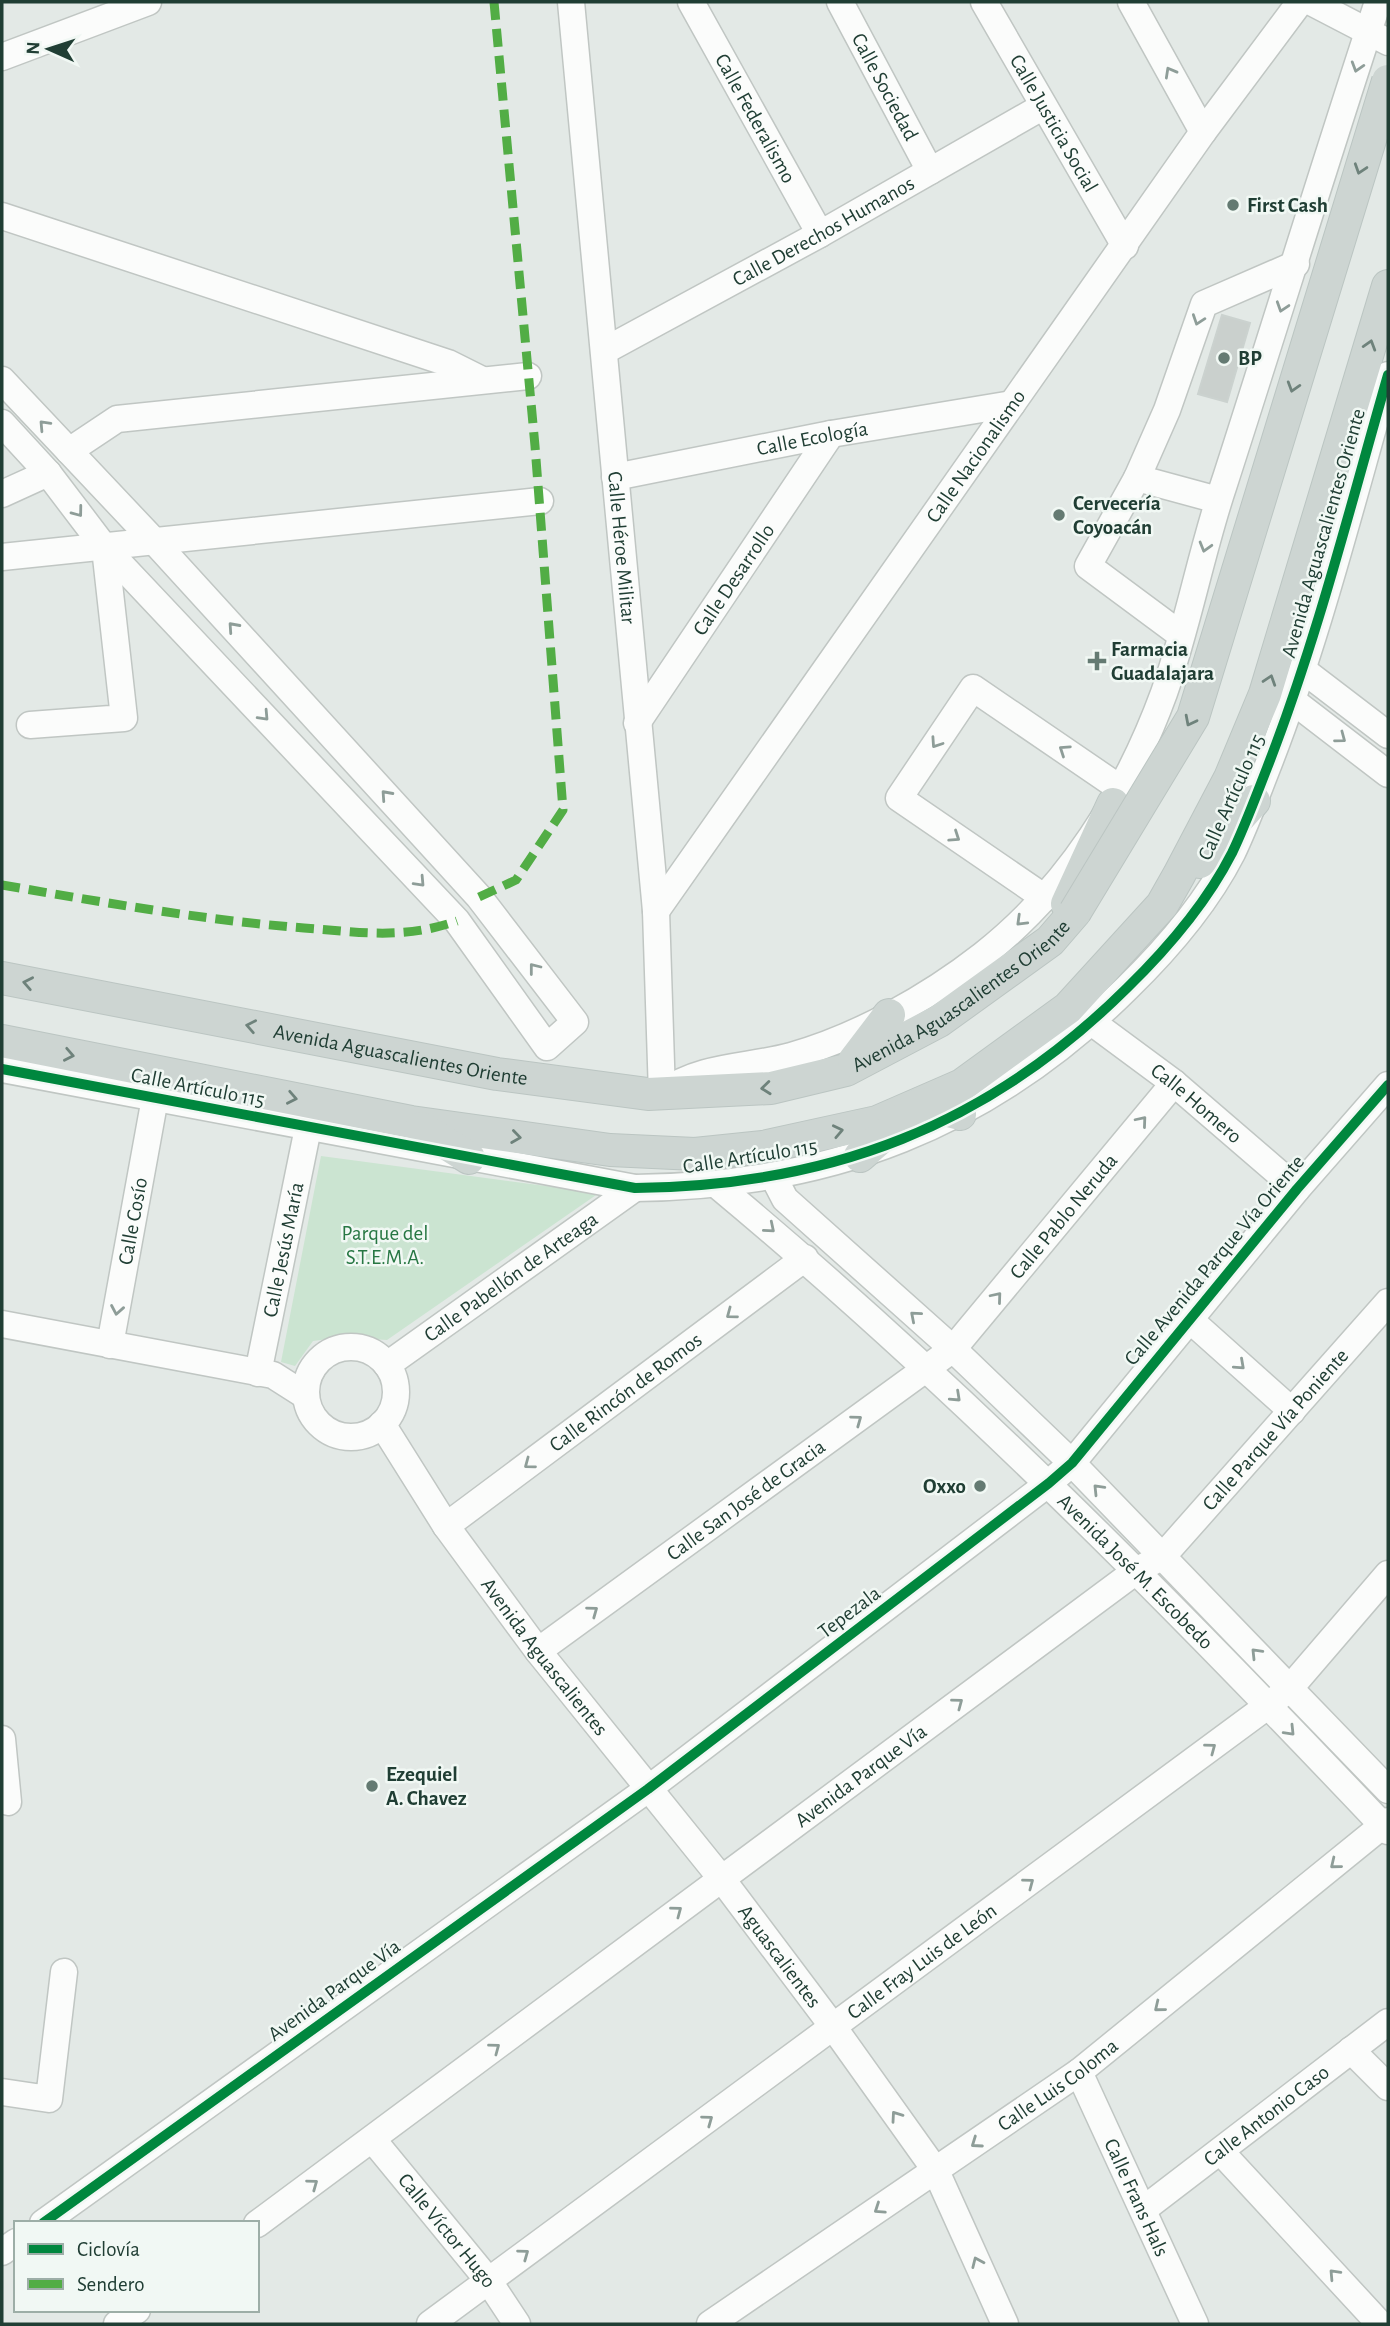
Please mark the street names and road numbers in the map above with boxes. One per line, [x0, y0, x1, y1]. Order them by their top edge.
street label: Calle Sociedad [848, 30, 922, 144]
street label: Calle Federalismo [711, 50, 799, 187]
street label: Calle Justicia Social [1006, 51, 1101, 196]
street label: Calle Derechos Humanos [729, 172, 918, 290]
street label: Calle Nacionalismo [922, 386, 1030, 526]
street label: Avenida Aguascalientes Oriente [1278, 406, 1369, 660]
street label: Calle Ecología [755, 418, 870, 460]
street label: Calle Héroe Militar [604, 471, 639, 625]
street label: Calle Desarrollo [689, 520, 779, 639]
street label: Calle Artículo 115 [1194, 731, 1269, 863]
street label: Avenida Aguascalientes Oriente [848, 916, 1074, 1076]
street label: Avenida Aguascalientes Oriente [272, 1021, 529, 1089]
street label: Calle Homero [1147, 1060, 1246, 1148]
street label: Calle Artículo 115 [129, 1064, 266, 1111]
street label: Calle Artículo 115 [681, 1136, 819, 1177]
street label: Calle Pablo Neruda [1006, 1150, 1122, 1283]
street label: Calle Avenida Parque Vía Oriente [1120, 1151, 1308, 1369]
street label: Calle Cosío [115, 1176, 151, 1266]
street label: Calle Jesús María [260, 1180, 308, 1319]
street label: Calle Pabellón de Arteaga [420, 1208, 602, 1346]
street label: Calle Rincón de Romos [546, 1329, 706, 1456]
street label: Calle Parque Vía Poniente [1199, 1345, 1352, 1515]
street label: Calle San José de Gracia [663, 1436, 829, 1565]
street label: Avenida José M. Escobedo [1054, 1490, 1217, 1654]
street label: Avenida Aguascalientes [477, 1574, 612, 1740]
street label: Tepezala [814, 1582, 885, 1643]
street label: Avenida Parque Vía [791, 1720, 931, 1831]
street label: Calle Fray Luis de León [843, 1900, 1001, 2023]
street label: Aguascalientes [734, 1901, 825, 2012]
street label: Avenida Parque Vía [264, 1935, 405, 2045]
street label: Calle Luis Coloma [994, 2035, 1122, 2135]
street label: Calle Antonio Caso [1200, 2061, 1333, 2170]
street label: Calle Frans Hals [1100, 2135, 1172, 2260]
street label: Calle Víctor Hugo [394, 2169, 500, 2292]

